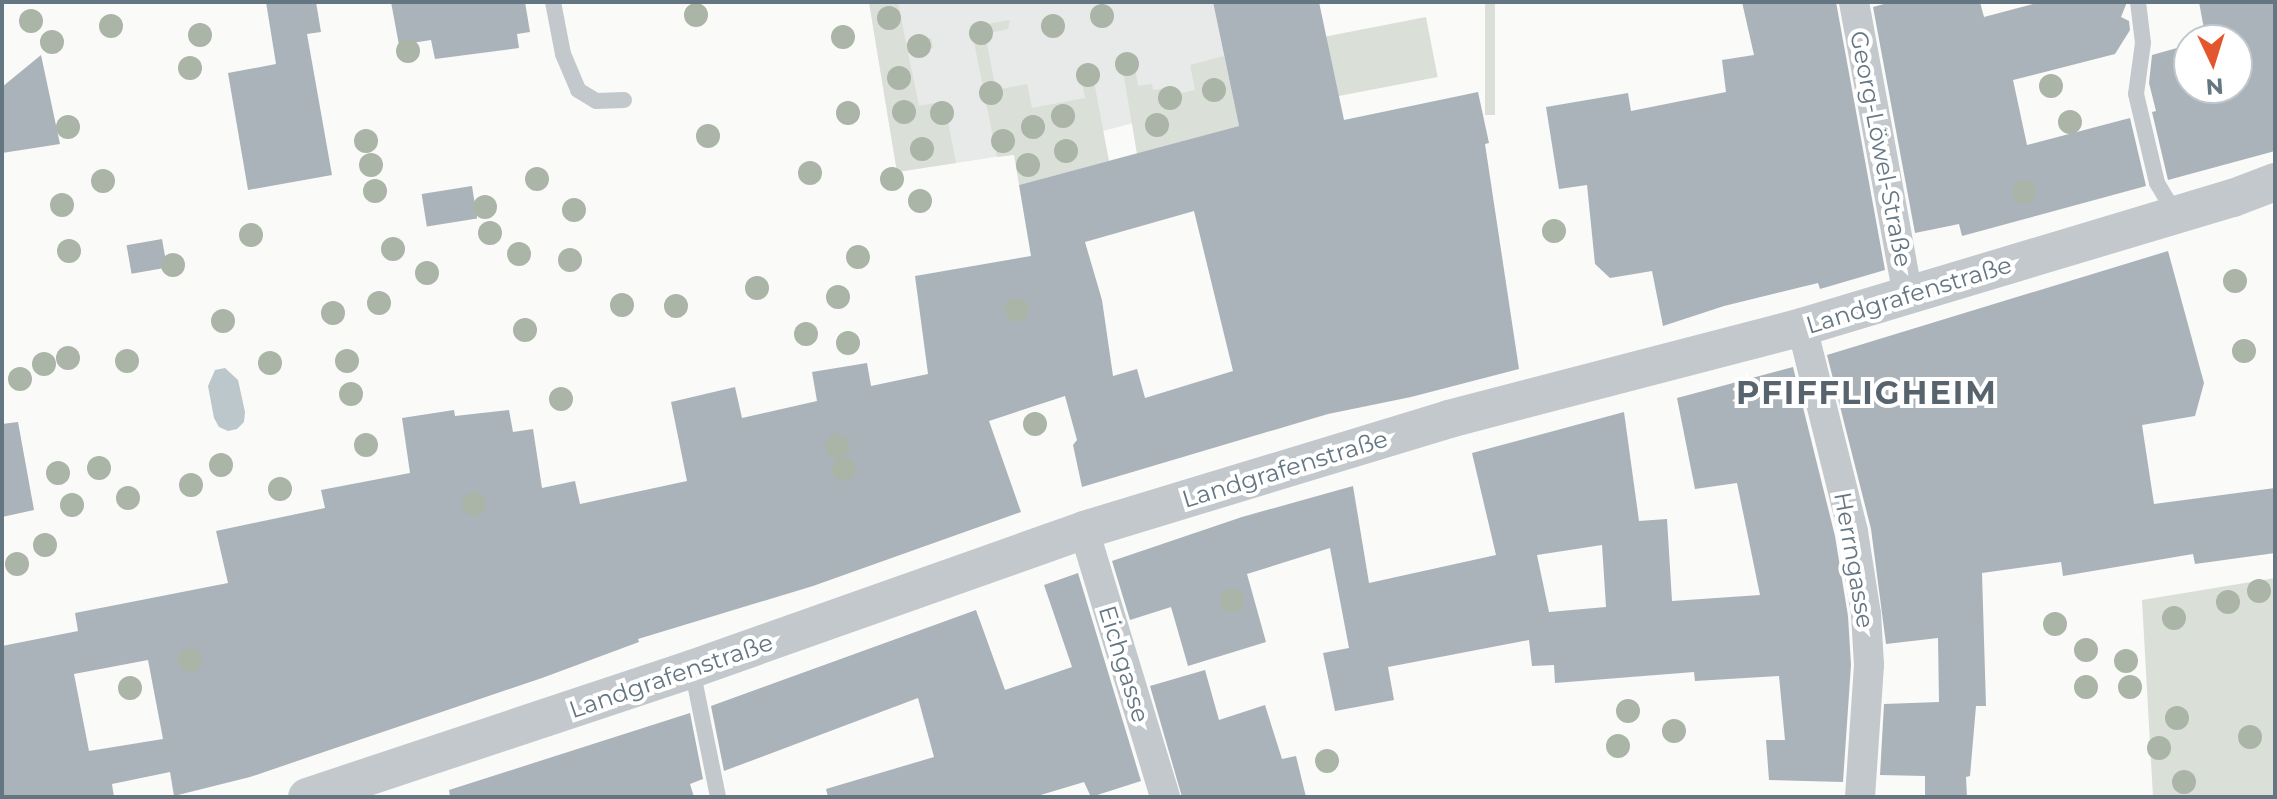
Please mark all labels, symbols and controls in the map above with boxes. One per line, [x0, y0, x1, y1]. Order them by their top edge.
north arrow [2173, 24, 2253, 104]
street label: Georg-Löwel-Straße [1844, 28, 1918, 270]
text: N [2205, 72, 2224, 101]
street label: Landgrafenstraße [1803, 250, 2015, 340]
district label: PFIFFLIGHEIM [1736, 374, 1998, 412]
street label: Landgrafenstraße [1179, 424, 1391, 514]
street label: Herrngasse [1828, 490, 1880, 630]
street label: Eichgasse [1093, 602, 1155, 726]
street label: Landgrafenstraße [565, 628, 777, 724]

